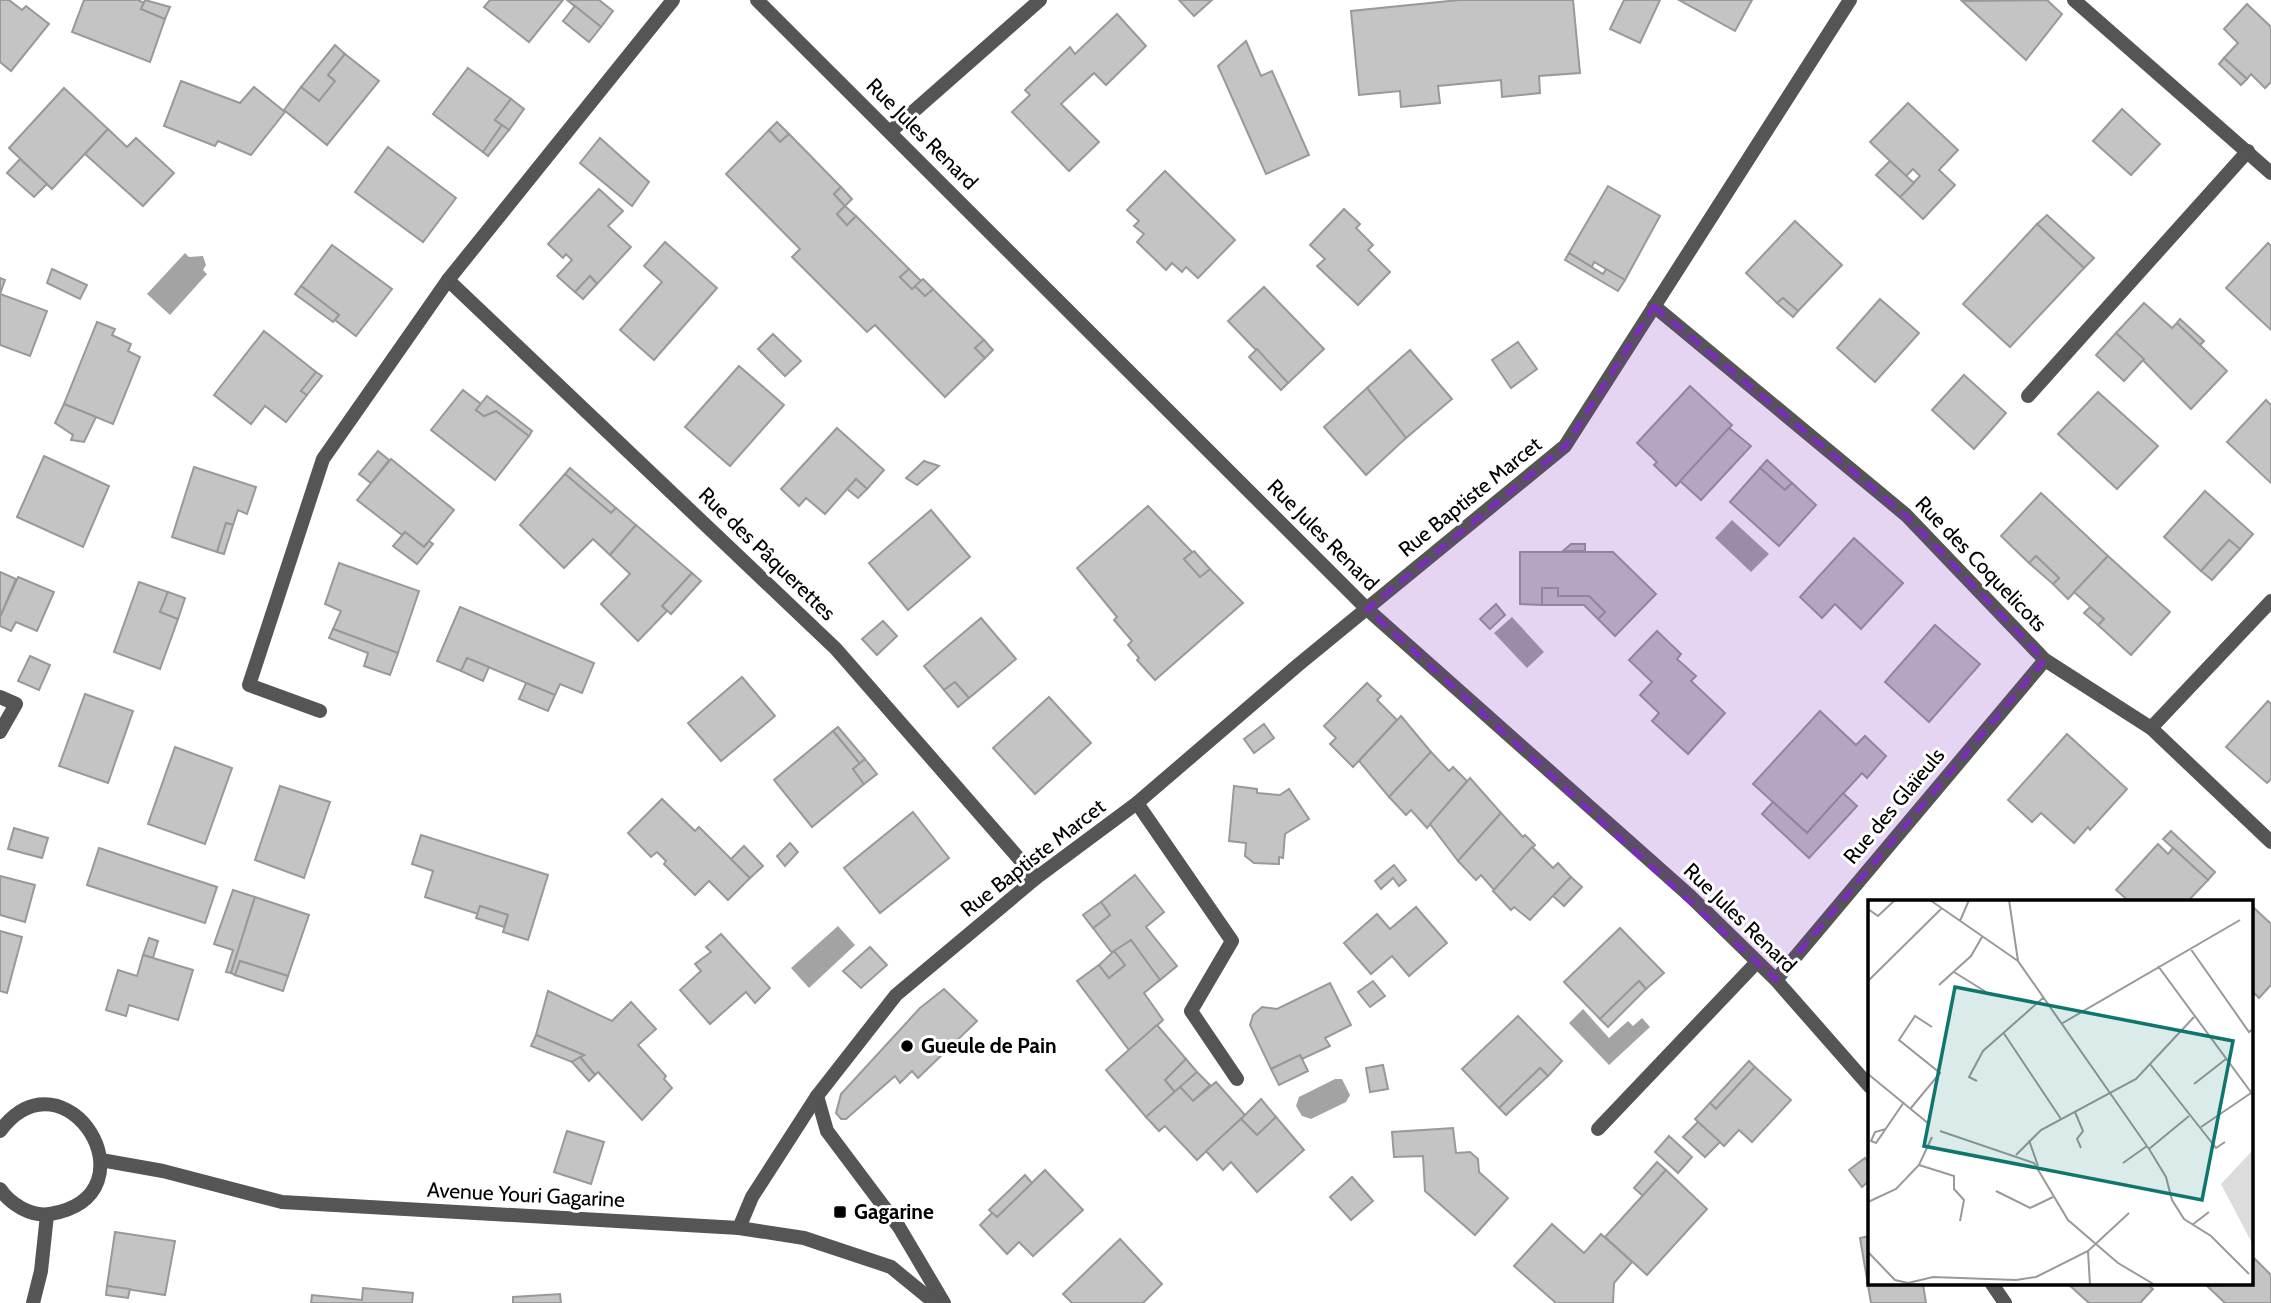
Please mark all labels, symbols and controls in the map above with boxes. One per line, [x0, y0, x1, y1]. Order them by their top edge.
street label: Rue Jules Renard [862, 73, 983, 194]
street label: Rue Baptiste Marcet [1393, 431, 1546, 562]
street label: Rue Jules Renard [1263, 474, 1384, 595]
street label: Rue des Pâquerettes [694, 482, 841, 626]
street label: Rue des Coquelicots [1910, 491, 2052, 637]
street label: Rue des Glaïeuls [1838, 742, 1950, 869]
street label: Rue Baptiste Marcet [956, 793, 1110, 922]
street label: Rue Jules Renard [1679, 858, 1802, 978]
inset map [1868, 900, 2254, 1286]
place label: Gueule de Pain [921, 1033, 1057, 1058]
marker: Gueule de Pain [899, 1038, 915, 1054]
street label: Avenue Youri Gagarine [426, 1177, 626, 1212]
place label: Gagarine [854, 1199, 934, 1224]
marker: Gagarine [832, 1204, 848, 1220]

